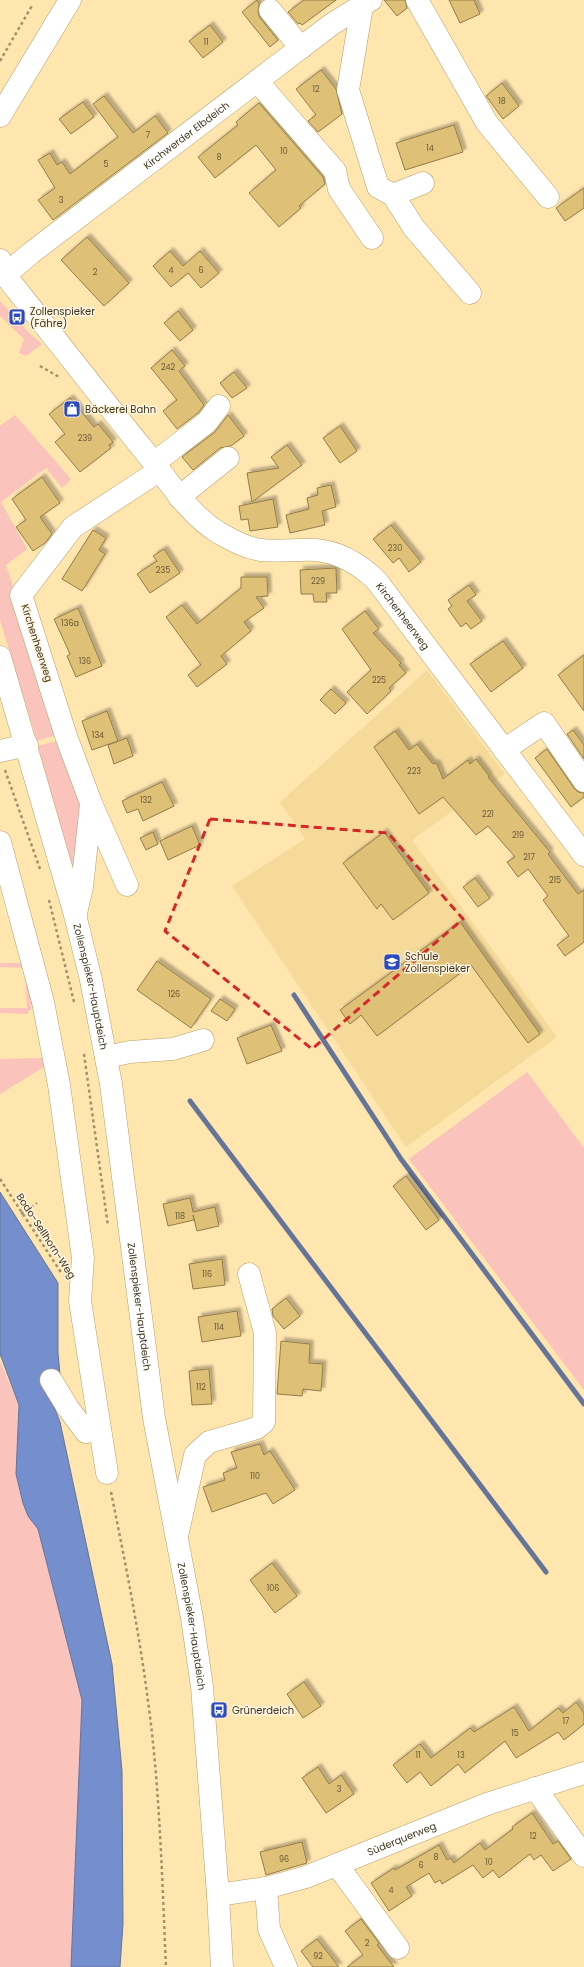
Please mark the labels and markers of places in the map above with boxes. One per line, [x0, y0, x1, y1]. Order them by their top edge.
place label: Zollenspieker (Fähre) [30, 304, 95, 331]
bus stop icon: Zollenspieker (Fähre) [7, 307, 27, 327]
shop icon: Bäckerei Bahn [62, 399, 82, 419]
place label: Bäckerei Bahn [85, 402, 156, 417]
place label: Schule Zollenspieker [405, 949, 470, 976]
school or university icon: Schule Zollenspieker [382, 952, 402, 972]
bus stop icon: Grünerdeich [209, 1700, 229, 1720]
place label: Grünerdeich [232, 1703, 294, 1718]

